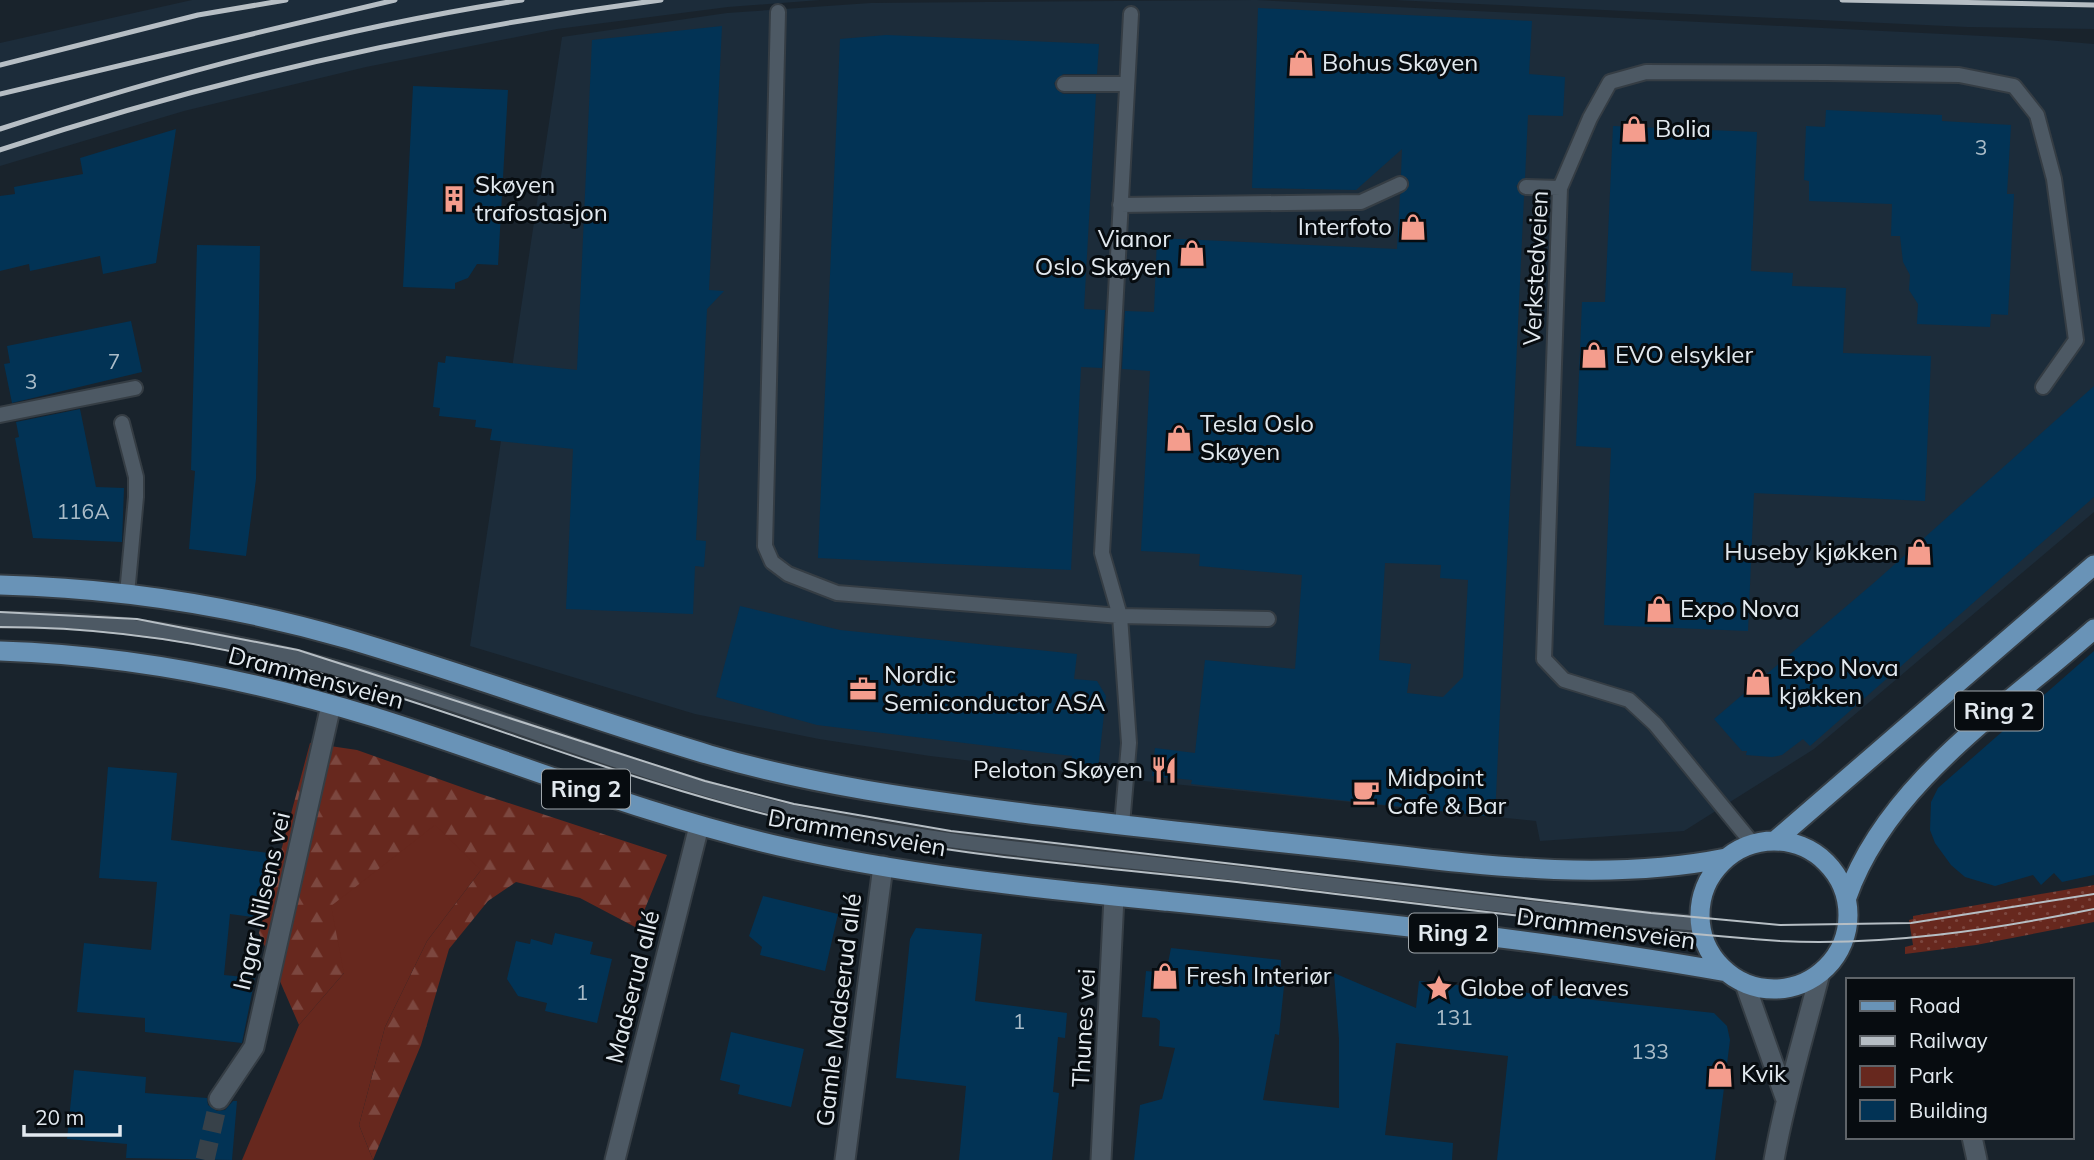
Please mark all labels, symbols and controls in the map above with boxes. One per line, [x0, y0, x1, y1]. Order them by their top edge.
place label: Bohus Skøyen [1322, 47, 1478, 77]
shop icon: Bohus Skøyen [1286, 48, 1316, 78]
place label: Bolia [1655, 113, 1711, 143]
shop icon: Bolia [1619, 114, 1649, 144]
house number: 3 [1975, 134, 1987, 160]
place label: Skøyen trafostasjon [475, 169, 608, 227]
building icon: Skøyen trafostasjon [439, 184, 469, 214]
street label: Verkstedveien [1516, 190, 1554, 346]
place label: Interfoto [1298, 211, 1392, 241]
shop icon: Interfoto [1398, 212, 1428, 242]
place label: Vianor Oslo Skøyen [1035, 223, 1171, 281]
shop icon: Vianor Oslo Skøyen [1177, 238, 1207, 268]
place label: EVO elsykler [1615, 339, 1753, 369]
shop icon: EVO elsykler [1579, 340, 1609, 370]
house number: 7 [108, 348, 120, 374]
house number: 3 [25, 368, 37, 394]
place label: Tesla Oslo Skøyen [1200, 408, 1314, 466]
shop icon: Tesla Oslo Skøyen [1164, 423, 1194, 453]
house number: 116A [56, 498, 110, 524]
place label: Huseby kjøkken [1724, 536, 1898, 566]
shop icon: Huseby kjøkken [1904, 537, 1934, 567]
place label: Expo Nova [1680, 593, 1800, 623]
shop icon: Expo Nova [1644, 594, 1674, 624]
street label: Drammensveien [225, 639, 407, 715]
place label: Expo Nova kjøkken [1779, 652, 1899, 710]
place label: Nordic Semiconductor ASA [884, 659, 1106, 717]
shop icon: Expo Nova kjøkken [1743, 667, 1773, 697]
office icon: Nordic Semiconductor ASA [848, 674, 878, 704]
road number: Ring 2 [1955, 692, 2043, 730]
place label: Peloton Skøyen [973, 754, 1143, 784]
restaurant icon: Peloton Skøyen [1149, 755, 1179, 785]
place label: Midpoint Cafe & Bar [1387, 762, 1507, 820]
road number: Ring 2 [542, 769, 630, 808]
cafe icon: Midpoint Cafe & Bar [1351, 777, 1381, 807]
street label: Drammensveien [766, 802, 949, 862]
street label: Ingar Nilsens vei [226, 809, 296, 993]
street label: Gamle Madserud allé [809, 892, 867, 1128]
street label: Drammensveien [1515, 901, 1698, 955]
street label: Madserud allé [599, 907, 666, 1066]
road number: Ring 2 [1409, 914, 1497, 952]
place label: Fresh Interiør [1186, 960, 1332, 990]
shop icon: Fresh Interiør [1150, 961, 1180, 991]
street label: Thunes vei [1065, 968, 1101, 1088]
place label: Globe of leaves [1460, 972, 1629, 1002]
place icon: Globe of leaves [1424, 973, 1454, 1003]
legend [1846, 978, 2073, 1139]
house number: 1 [576, 979, 588, 1005]
text: Road [1909, 992, 1960, 1018]
house number: 131 [1435, 1004, 1473, 1030]
house number: 1 [1013, 1008, 1025, 1034]
text: Railway [1909, 1027, 1988, 1053]
house number: 133 [1631, 1038, 1669, 1064]
place label: Kvik [1741, 1058, 1787, 1088]
shop icon: Kvik [1705, 1059, 1735, 1089]
text: Park [1909, 1062, 1953, 1088]
scale bar [24, 1094, 121, 1138]
text: Building [1909, 1097, 1988, 1123]
text: 20 m [35, 1104, 84, 1130]

